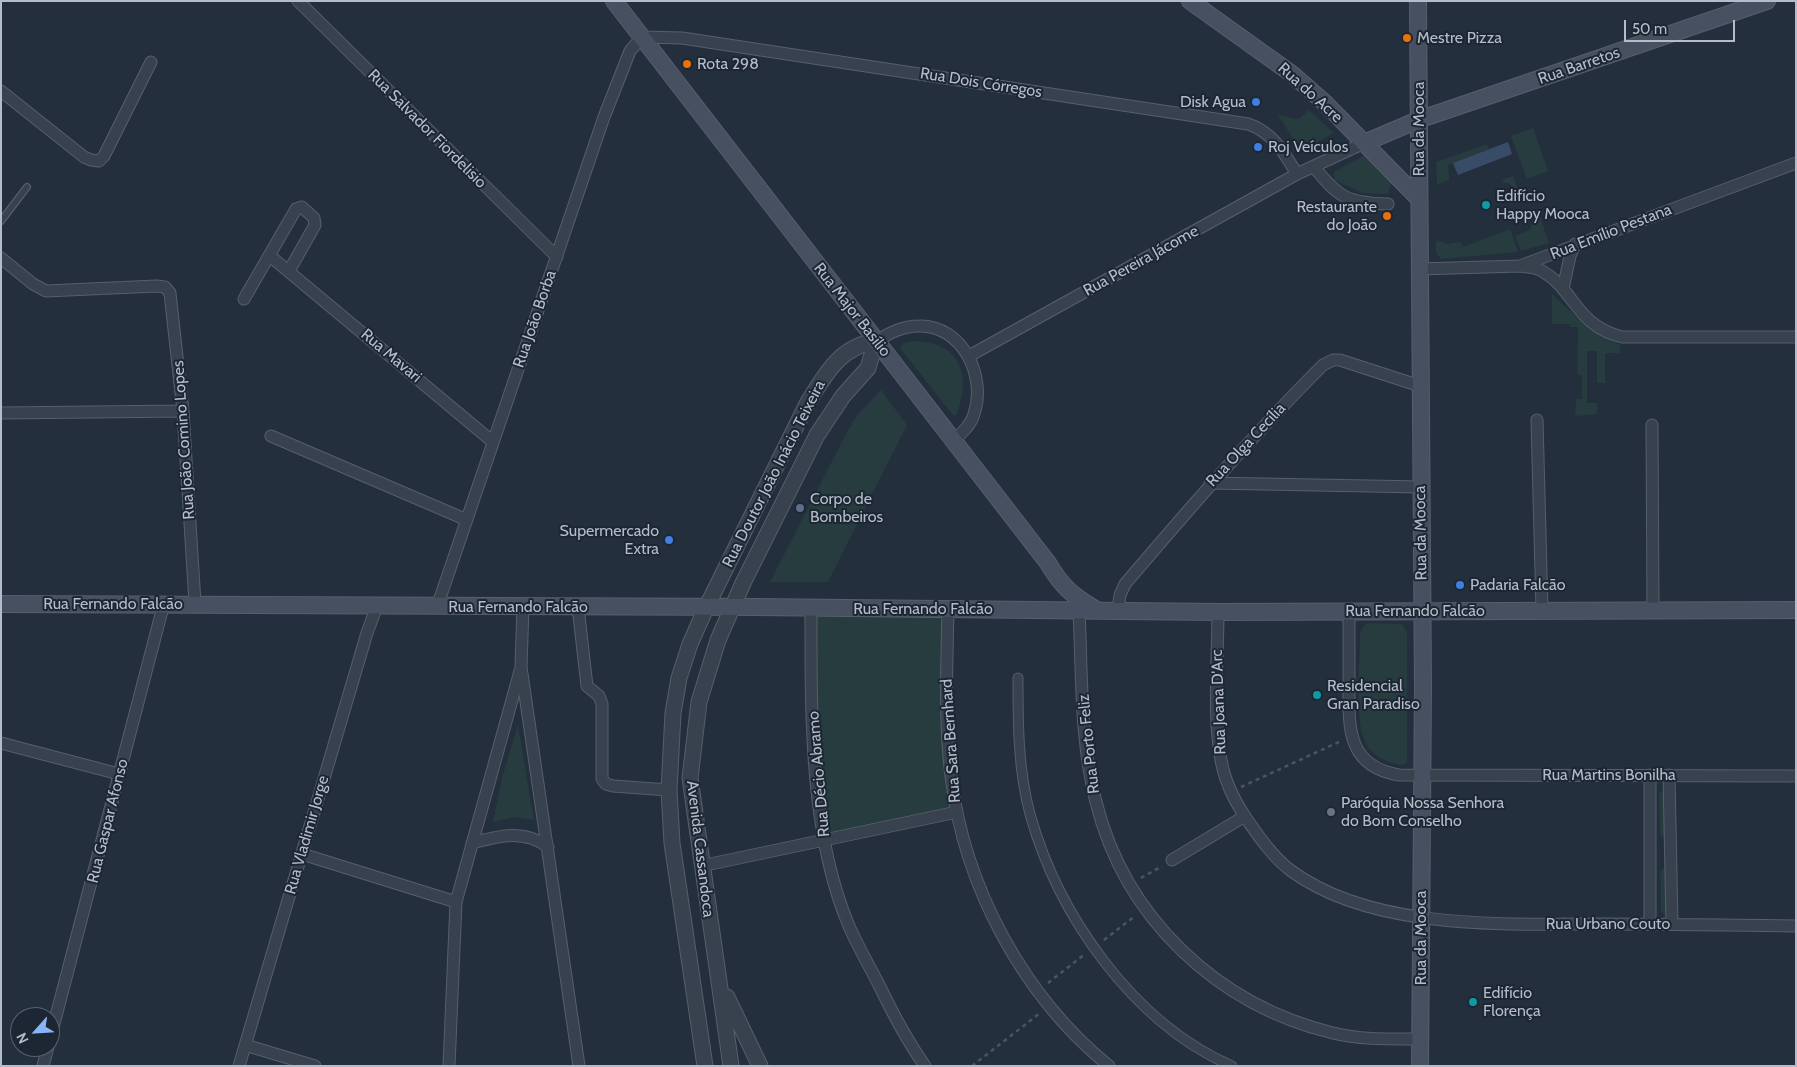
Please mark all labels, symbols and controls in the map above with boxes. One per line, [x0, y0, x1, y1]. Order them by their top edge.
scale bar [1627, 10, 1738, 42]
text: 50 m [1632, 20, 1667, 38]
place label: Mestre Pizza [1417, 28, 1502, 48]
marker: Mestre Pizza [1401, 32, 1413, 44]
street label: Rua Barretos [1536, 43, 1622, 89]
place label: Rota 298 [697, 54, 759, 74]
marker: Rota 298 [681, 58, 693, 70]
street label: Rua do Acre [1274, 59, 1346, 127]
street label: Rua Dois Córregos [919, 64, 1043, 102]
street label: Rua Salvador Fiordelisio [364, 66, 490, 192]
street label: Rua da Mooca [1409, 82, 1429, 176]
place label: Disk Agua [1180, 92, 1246, 112]
marker: Disk Agua [1250, 96, 1262, 108]
place label: Roj Veículos [1268, 137, 1348, 157]
marker: Roj Veículos [1252, 141, 1264, 153]
place label: Edifício Happy Mooca [1496, 186, 1589, 224]
place label: Restaurante do João [1296, 197, 1377, 235]
marker: Edifício Happy Mooca [1480, 199, 1492, 211]
street label: Rua Emílio Pestana [1548, 200, 1674, 264]
marker: Restaurante do João [1381, 210, 1393, 222]
street label: Rua Pereira Jácome [1080, 221, 1202, 301]
street label: Rua Major Basílio [809, 259, 895, 361]
street label: Rua João Borba [509, 268, 561, 370]
street label: Rua Mavari [357, 325, 425, 387]
street label: Rua João Comino Lopes [169, 360, 199, 520]
street label: Rua Doutor João Inácio Teixeira [718, 377, 830, 571]
street label: Rua Olga Cecília [1202, 399, 1290, 491]
street label: Rua da Mooca [1411, 486, 1431, 580]
place label: Corpo de Bombeiros [810, 489, 883, 527]
marker: Corpo de Bombeiros [794, 502, 806, 514]
place label: Supermercado Extra [560, 521, 659, 559]
marker: Supermercado Extra [663, 534, 675, 546]
place label: Padaria Falcão [1470, 575, 1565, 595]
marker: Padaria Falcão [1454, 579, 1466, 591]
street label: Rua Fernando Falcão [43, 594, 183, 614]
street label: Rua Fernando Falcão [448, 597, 588, 617]
street label: Rua Fernando Falcão [853, 599, 993, 619]
street label: Rua Fernando Falcão [1345, 601, 1485, 621]
street label: Rua Joana D'Arc [1208, 649, 1230, 755]
place label: Residencial Gran Paradiso [1327, 676, 1420, 714]
street label: Rua Sara Bernhard [937, 678, 965, 804]
marker: Residencial Gran Paradiso [1311, 689, 1323, 701]
street label: Rua Porto Feliz [1074, 693, 1104, 795]
street label: Rua Décio Abramo [804, 710, 834, 838]
street label: Rua Gaspar Afonso [83, 757, 133, 885]
street label: Rua Martins Bonilha [1542, 765, 1676, 785]
street label: Rua Vladimir Jorge [281, 773, 333, 897]
street label: Avenida Cassandoca [682, 779, 718, 919]
place label: Paróquia Nossa Senhora do Bom Conselho [1341, 793, 1504, 831]
marker: Paróquia Nossa Senhora do Bom Conselho [1325, 806, 1337, 818]
street label: Rua da Mooca [1411, 891, 1431, 985]
street label: Rua Urbano Couto [1546, 914, 1670, 934]
place label: Edifício Florença [1483, 983, 1541, 1021]
marker: Edifício Florença [1467, 996, 1479, 1008]
north arrow [10, 1007, 60, 1057]
text: N [12, 1030, 33, 1047]

